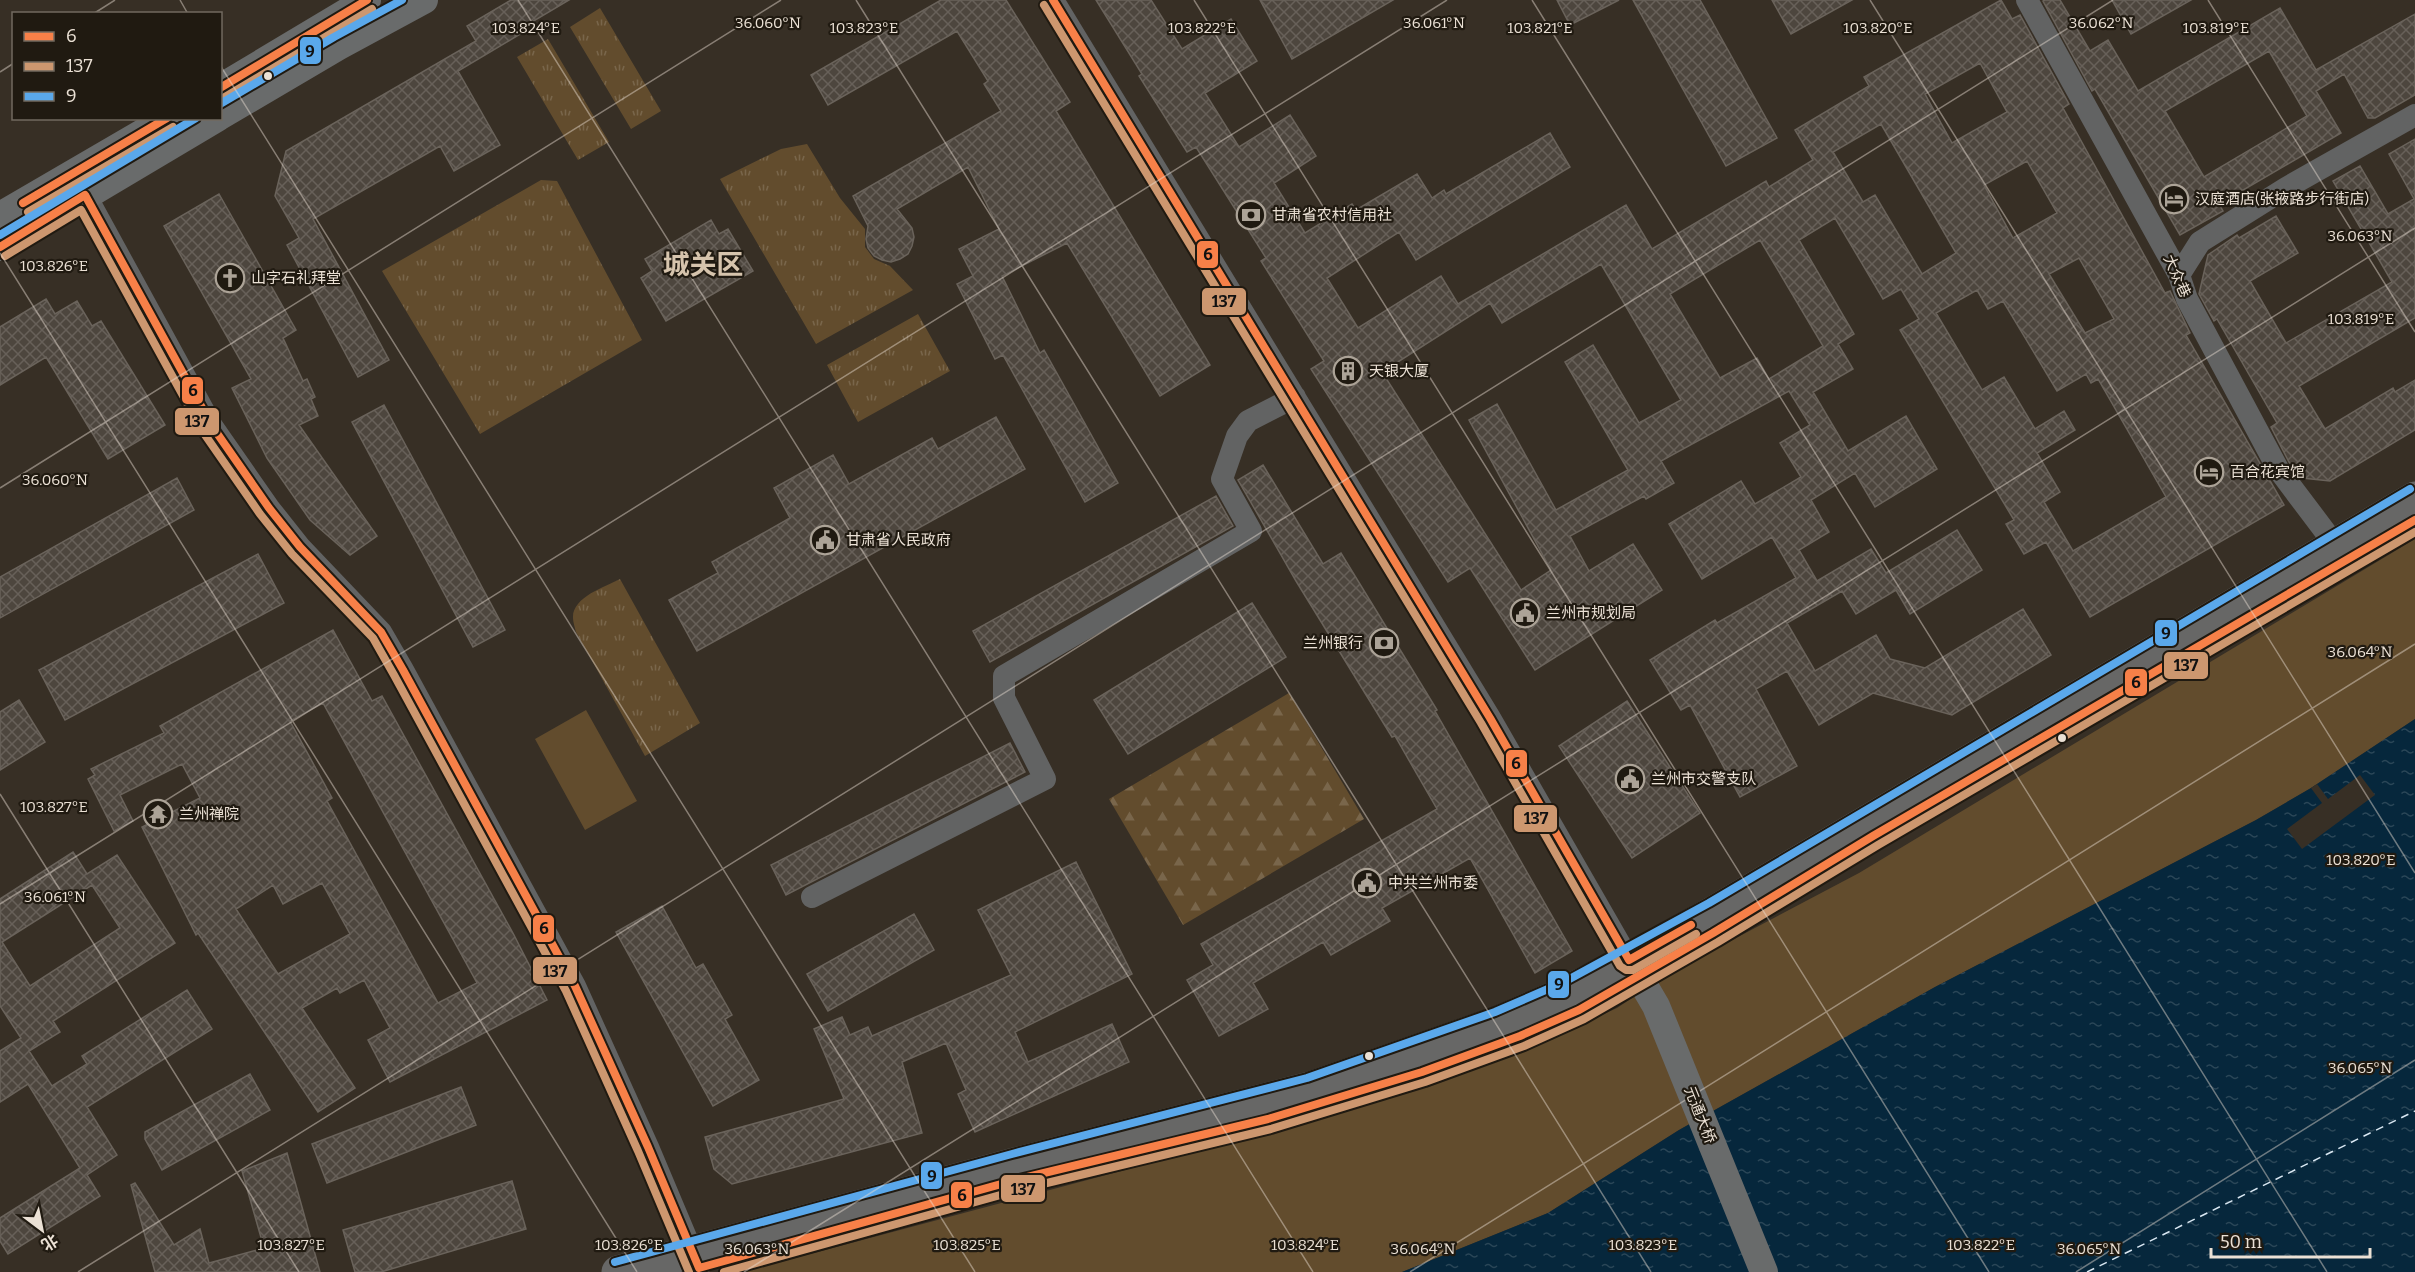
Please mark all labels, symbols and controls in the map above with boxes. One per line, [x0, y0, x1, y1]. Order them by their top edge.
legend [12, 12, 222, 120]
text: 36.060°N [735, 14, 801, 32]
text: 36.061°N [1403, 14, 1465, 32]
text: 36.062°N [2069, 14, 2133, 32]
text: 103.824°E [492, 19, 560, 37]
text: 103.823°E [830, 19, 898, 37]
text: 103.822°E [1168, 19, 1236, 37]
text: 103.821°E [1507, 19, 1573, 37]
text: 103.820°E [1843, 19, 1913, 37]
text: 103.819°E [2183, 19, 2249, 37]
text: 6 [66, 25, 77, 47]
line badge: 9 [299, 36, 322, 65]
text: 9 [305, 42, 315, 61]
text: 137 [66, 55, 93, 77]
unlabelled marker [262, 70, 274, 82]
text: 9 [66, 85, 77, 107]
hotel icon: 汉庭酒店(张掖路步行街店) [2158, 183, 2190, 215]
place label: 汉庭酒店(张掖路步行街店) [2195, 190, 2369, 208]
bank icon: 甘肃省农村信用社 [1235, 199, 1267, 231]
place label: 甘肃省农村信用社 [1272, 206, 1392, 224]
text: 36.063°N [2328, 227, 2393, 245]
line badge: 6 [1196, 240, 1219, 269]
text: 6 [1203, 245, 1213, 264]
district label: 城关区 [663, 249, 744, 281]
street label: 大众巷 [2160, 252, 2194, 300]
text: 103.826°E [20, 257, 88, 275]
church icon: 山字石礼拜堂 [214, 262, 246, 294]
place label: 山字石礼拜堂 [251, 269, 341, 287]
line badge: 137 [1201, 287, 1247, 316]
text: 137 [1212, 292, 1237, 311]
text: 103.819°E [2328, 310, 2394, 328]
building icon: 天银大厦 [1332, 355, 1364, 387]
place label: 天银大厦 [1369, 362, 1429, 380]
line badge: 6 [181, 376, 204, 405]
text: 6 [188, 381, 198, 400]
line badge: 137 [174, 407, 220, 436]
text: 137 [185, 412, 210, 431]
hotel icon: 百合花宾馆 [2193, 456, 2225, 488]
place label: 百合花宾馆 [2230, 463, 2305, 481]
text: 36.060°N [22, 471, 88, 489]
public building icon: 甘肃省人民政府 [809, 524, 841, 556]
place label: 甘肃省人民政府 [846, 531, 951, 549]
public building icon: 兰州市规划局 [1509, 597, 1541, 629]
place label: 兰州市规划局 [1546, 604, 1636, 622]
line badge: 9 [2154, 619, 2178, 647]
text: 9 [2161, 624, 2171, 643]
bank icon: 兰州银行 [1368, 627, 1400, 659]
place label: 兰州银行 [1303, 634, 1363, 652]
text: 36.064°N [2328, 643, 2393, 661]
line badge: 137 [2163, 651, 2209, 680]
text: 137 [2174, 656, 2199, 675]
line badge: 6 [2124, 668, 2148, 697]
text: 6 [2131, 673, 2141, 692]
unlabelled marker [2056, 732, 2068, 744]
line badge: 6 [1505, 749, 1528, 778]
text: 6 [1511, 754, 1521, 773]
public building icon: 兰州市交警支队 [1614, 763, 1646, 795]
place label: 兰州市交警支队 [1651, 770, 1756, 788]
text: 103.827°E [20, 798, 88, 816]
temple icon: 兰州禅院 [142, 798, 174, 830]
line badge: 137 [1513, 804, 1558, 833]
place label: 兰州禅院 [179, 805, 239, 823]
text: 137 [1524, 809, 1549, 828]
text: 103.820°E [2326, 851, 2396, 869]
public building icon: 中共兰州市委 [1351, 867, 1383, 899]
place label: 中共兰州市委 [1388, 874, 1478, 892]
text: 36.061°N [24, 888, 86, 906]
line badge: 6 [532, 914, 555, 943]
text: 6 [539, 919, 549, 938]
line badge: 137 [532, 956, 578, 985]
text: 137 [543, 962, 568, 981]
line badge: 9 [1547, 970, 1570, 999]
text: 9 [1554, 975, 1564, 994]
unlabelled marker [1363, 1050, 1375, 1062]
text: 36.065°N [2328, 1059, 2392, 1077]
street label: 元通大桥 [1680, 1084, 1720, 1146]
line badge: 9 [920, 1161, 943, 1190]
text: 9 [927, 1167, 937, 1186]
line badge: 137 [1000, 1174, 1046, 1203]
text: 137 [1011, 1180, 1036, 1199]
line badge: 6 [950, 1181, 973, 1209]
text: 6 [957, 1186, 967, 1205]
north arrow [12, 1200, 72, 1260]
scale bar [2211, 1221, 2370, 1259]
text: 北 [38, 1230, 62, 1255]
text: 50 m [2220, 1231, 2262, 1253]
text: 103.827°E [257, 1236, 325, 1254]
text: 103.826°E [595, 1236, 663, 1254]
text: 103.825°E [933, 1236, 1001, 1254]
text: 103.824°E [1271, 1236, 1339, 1254]
text: 103.823°E [1609, 1236, 1677, 1254]
text: 103.822°E [1947, 1236, 2015, 1254]
text: 36.063°N [725, 1240, 790, 1258]
text: 36.064°N [1391, 1240, 1456, 1258]
text: 36.065°N [2057, 1240, 2121, 1258]

